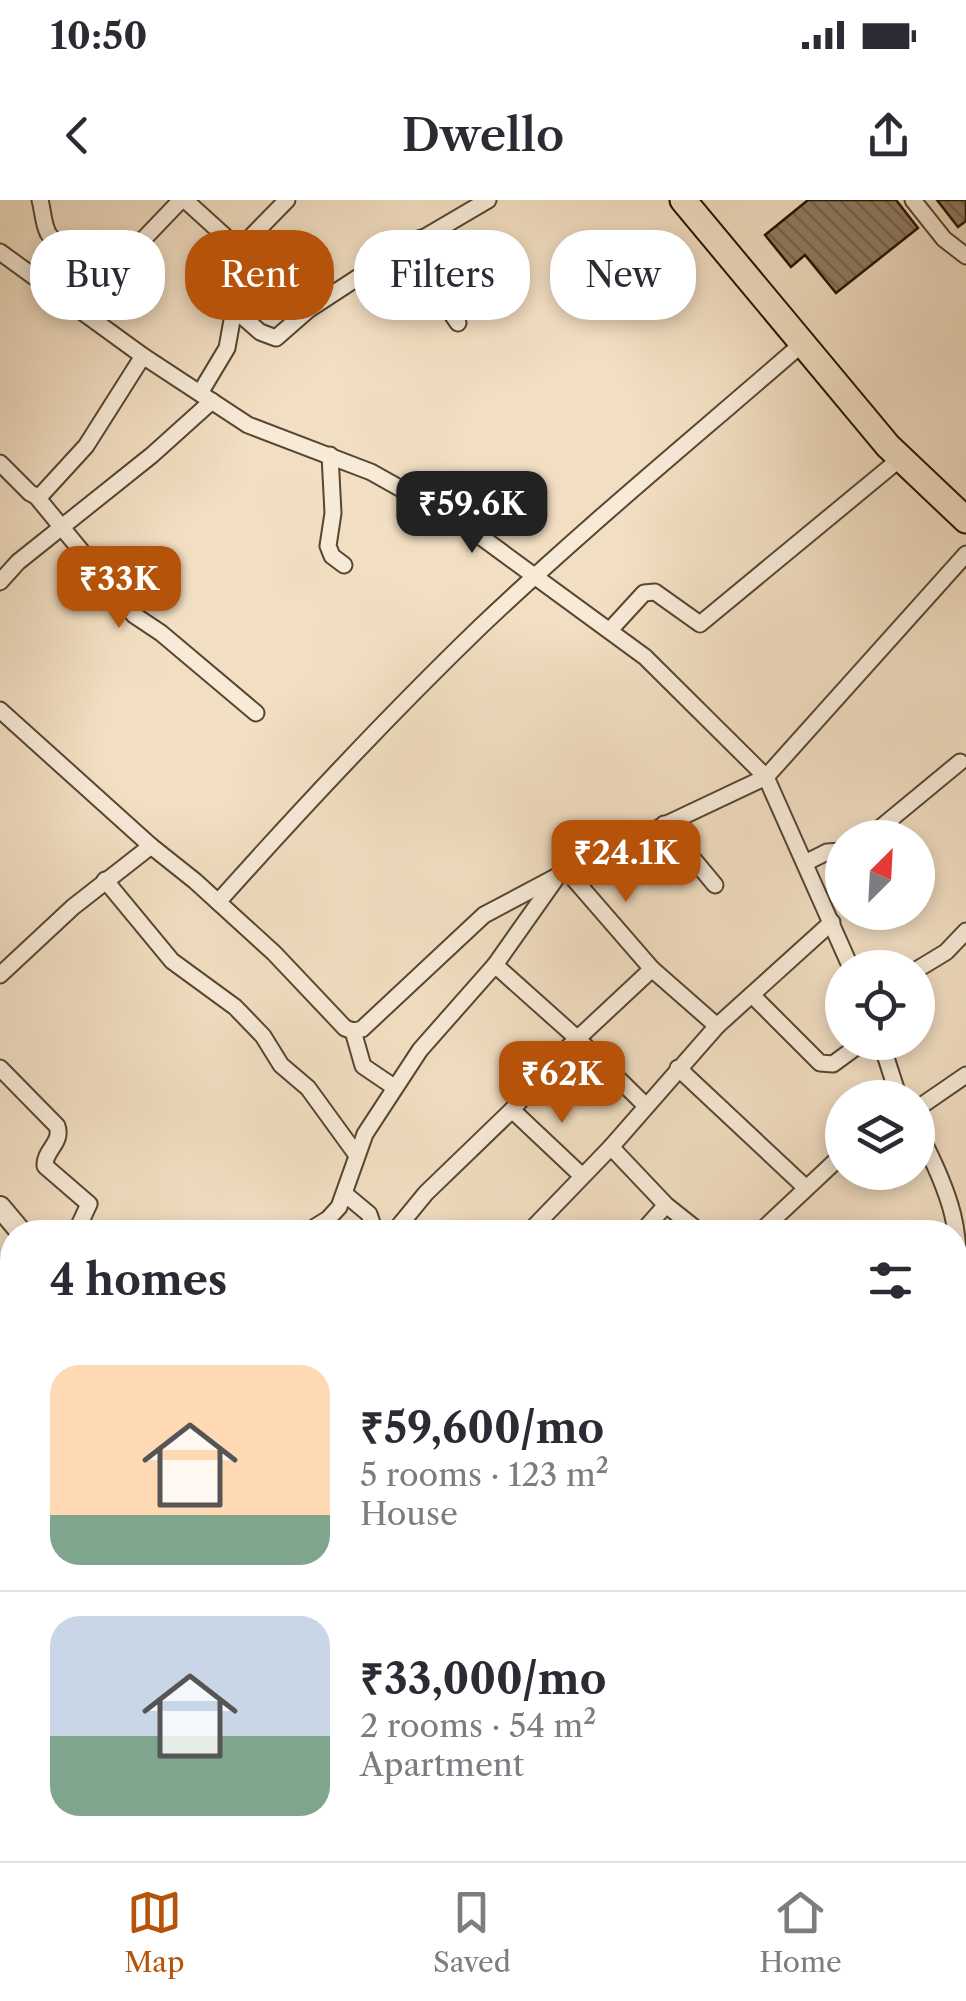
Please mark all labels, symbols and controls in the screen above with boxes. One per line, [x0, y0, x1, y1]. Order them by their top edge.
text: 10:50 [50, 12, 147, 59]
text: Dwello [402, 107, 564, 163]
icon: back [50, 108, 105, 163]
icon: share [861, 108, 916, 163]
chip: Buy [30, 230, 165, 320]
chip: Rent [185, 230, 334, 320]
chip: Filters [354, 230, 530, 320]
chip: New [550, 230, 696, 320]
pin: ₹59.6K [391, 471, 553, 556]
text: ₹59.6K [418, 484, 526, 523]
pin: ₹33K [60, 546, 178, 631]
text: ₹33K [79, 559, 159, 598]
pin: ₹24.1K [545, 820, 707, 905]
north arrow [825, 820, 935, 930]
map controls [825, 820, 935, 1190]
text: ₹24.1K [574, 833, 678, 872]
button: locate [825, 950, 935, 1060]
pin: ₹62K [503, 1041, 621, 1126]
text: ₹62K [521, 1054, 603, 1093]
button: layers [825, 1080, 935, 1190]
icon: filters [863, 1253, 918, 1308]
text: 4 homes [50, 1254, 227, 1306]
text: ₹59,600/mo [360, 1402, 604, 1454]
icon: home [130, 1405, 250, 1525]
text: 5 rooms · 123 m² [360, 1455, 609, 1494]
text: House [360, 1494, 458, 1533]
text: ₹33,000/mo [360, 1653, 606, 1705]
icon: home [130, 1656, 250, 1776]
text: 2 rooms · 54 m² [360, 1706, 596, 1745]
text: Apartment [360, 1745, 524, 1784]
tab: Map [124, 1885, 184, 1979]
tab: Saved [433, 1885, 511, 1979]
tab: Home [759, 1885, 842, 1979]

